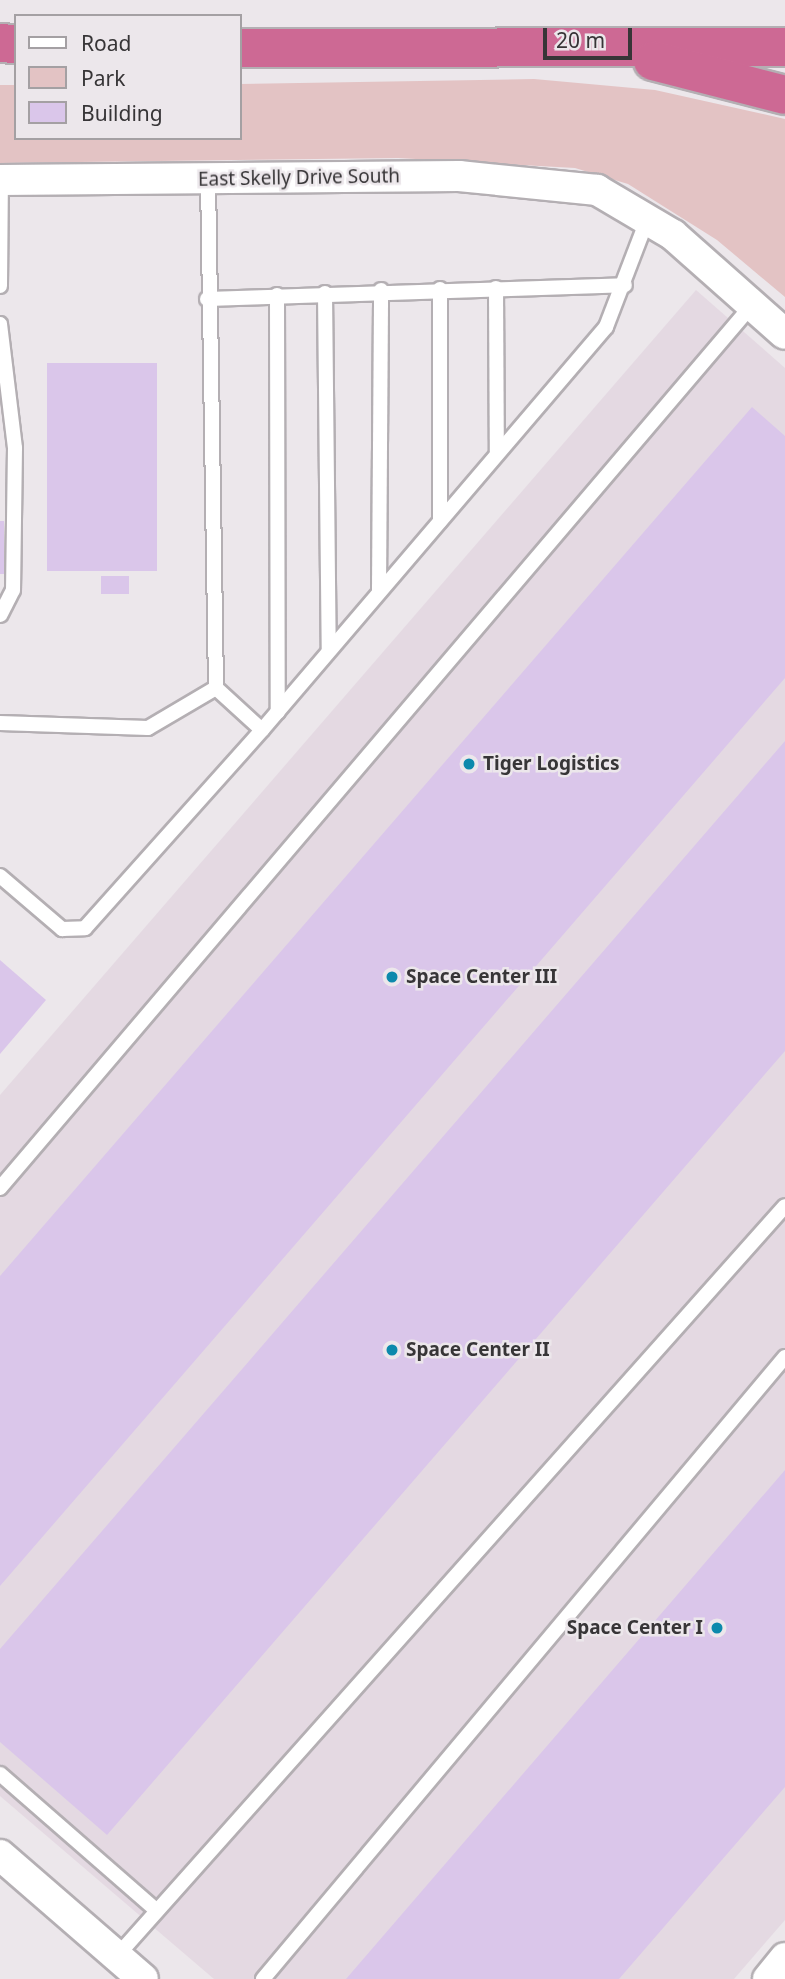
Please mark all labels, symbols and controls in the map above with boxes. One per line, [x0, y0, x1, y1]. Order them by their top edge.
legend [14, 14, 242, 140]
scale bar [547, 14, 636, 58]
text: 20 m [556, 26, 605, 54]
text: Road [81, 29, 131, 57]
text: Park [81, 64, 125, 92]
text: Building [81, 99, 163, 127]
street label: East Skelly Drive South [198, 165, 400, 191]
place label: Tiger Logistics [483, 753, 619, 775]
marker: Tiger Logistics [461, 756, 477, 772]
place label: Space Center III [406, 966, 557, 988]
marker: Space Center III [384, 969, 400, 985]
place label: Space Center II [406, 1339, 550, 1361]
marker: Space Center II [384, 1342, 400, 1358]
place label: Space Center I [567, 1617, 703, 1639]
marker: Space Center I [709, 1620, 725, 1636]

